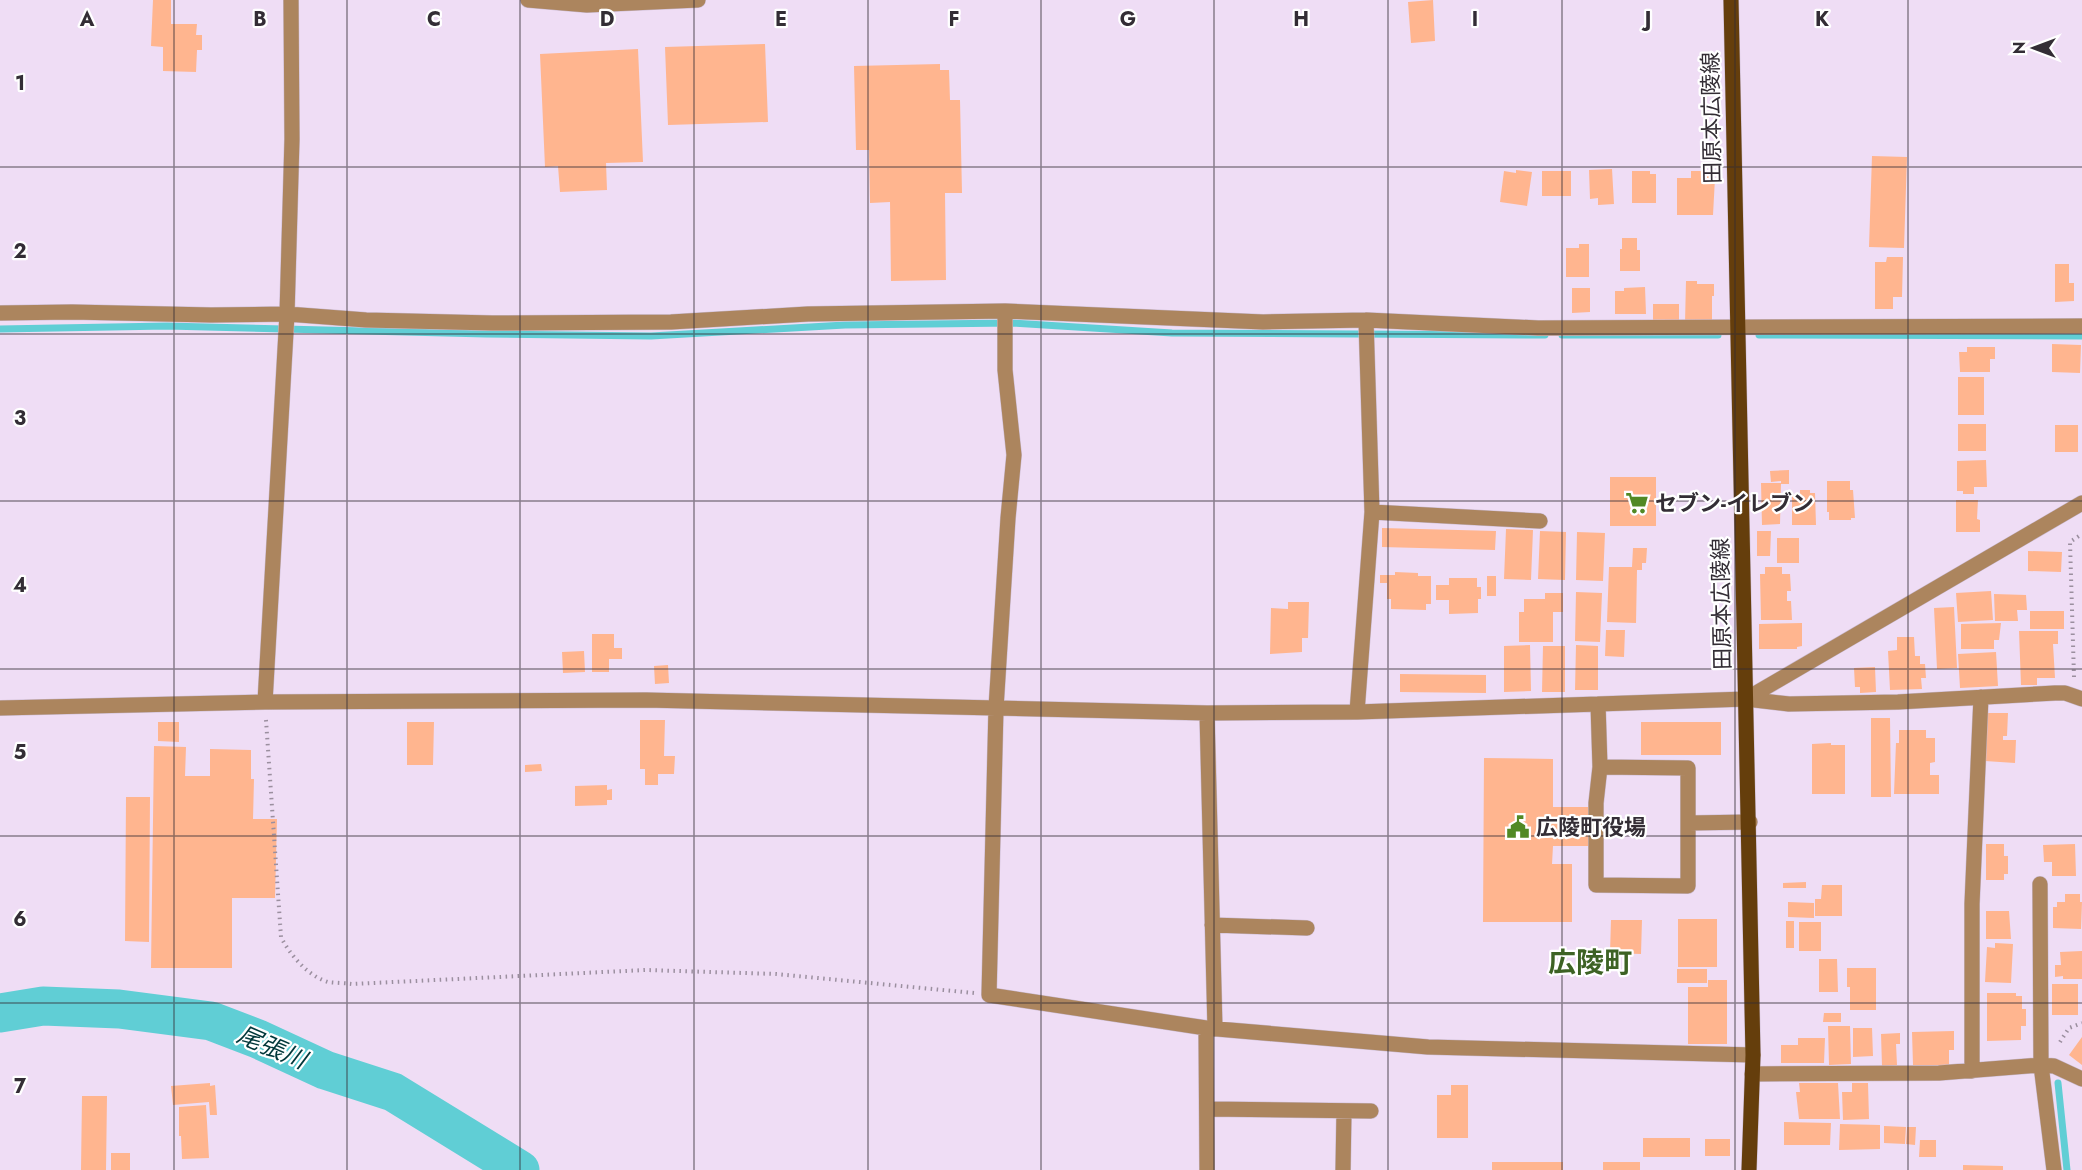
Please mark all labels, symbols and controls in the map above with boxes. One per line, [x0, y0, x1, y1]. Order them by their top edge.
text: A [79, 5, 95, 34]
text: B [253, 5, 267, 34]
text: C [427, 5, 441, 34]
text: D [600, 5, 614, 34]
text: E [775, 5, 787, 34]
text: F [948, 5, 960, 34]
text: G [1120, 5, 1136, 34]
text: H [1293, 5, 1309, 34]
text: I [1472, 5, 1478, 34]
text: J [1641, 5, 1651, 34]
text: K [1815, 5, 1829, 34]
north arrow [2004, 18, 2064, 78]
text: N [2008, 42, 2031, 54]
street label: 田原本広陵線 [1694, 52, 1728, 184]
text: 1 [15, 69, 25, 98]
text: 2 [13, 237, 27, 266]
text: 3 [14, 404, 26, 433]
place label: セブン-イレブン [1655, 487, 1814, 519]
supermarket icon: セブン-イレブン [1624, 490, 1650, 516]
street label: 田原本広陵線 [1704, 538, 1738, 670]
text: 4 [13, 571, 27, 600]
text: 5 [14, 738, 27, 767]
place label: 広陵町役場 [1536, 811, 1646, 843]
public building icon: 広陵町役場 [1505, 814, 1531, 840]
text: 6 [13, 905, 27, 934]
district label: 広陵町 [1548, 942, 1632, 983]
water label: 尾張川 [232, 1017, 315, 1078]
text: 7 [14, 1072, 27, 1101]

